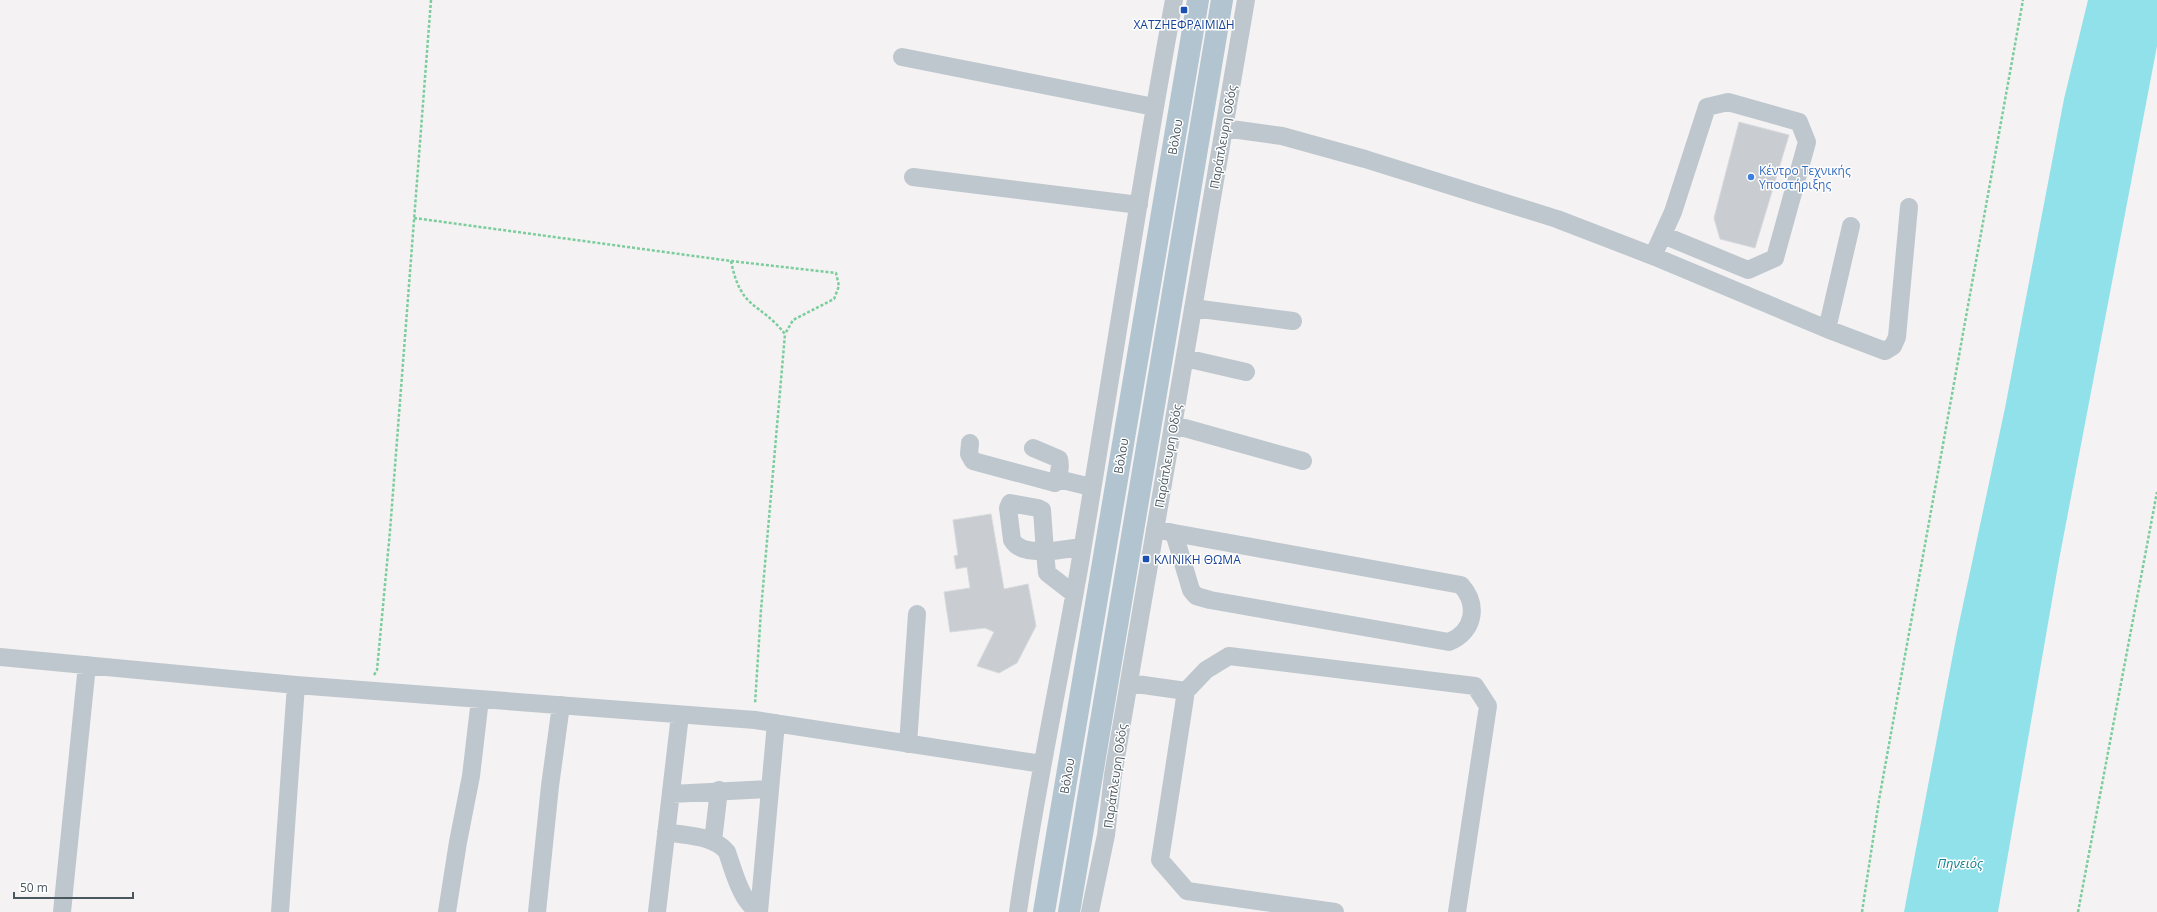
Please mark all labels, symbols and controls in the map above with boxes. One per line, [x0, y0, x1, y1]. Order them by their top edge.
marker: ΧΑΤΖΗΕΦΡΑΙΜΙΔΗ [1179, 5, 1189, 15]
place label: ΧΑΤΖΗΕΦΡΑΙΜΙΔΗ [1133, 16, 1235, 33]
street label: Παράπλευρη Οδός [1206, 84, 1241, 190]
street label: Βόλου [1164, 118, 1186, 156]
place label: Κέντρο Τεχνικής Υποστήριξης [1759, 162, 1851, 193]
marker: Κέντρο Τεχνικής Υποστήριξης [1746, 172, 1756, 182]
street label: Παράπλευρη Οδός [1151, 403, 1186, 509]
street label: Βόλου [1110, 437, 1132, 475]
place label: ΚΛΙΝΙΚΗ ΘΩΜΑ [1154, 551, 1241, 568]
marker: ΚΛΙΝΙΚΗ ΘΩΜΑ [1141, 554, 1151, 564]
street label: Παράπλευρη Οδός [1099, 723, 1131, 829]
street label: Βόλου [1056, 757, 1078, 795]
water label: Πηνειός [1937, 854, 1983, 872]
scale bar [14, 874, 133, 900]
text: 50 m [20, 879, 48, 896]

